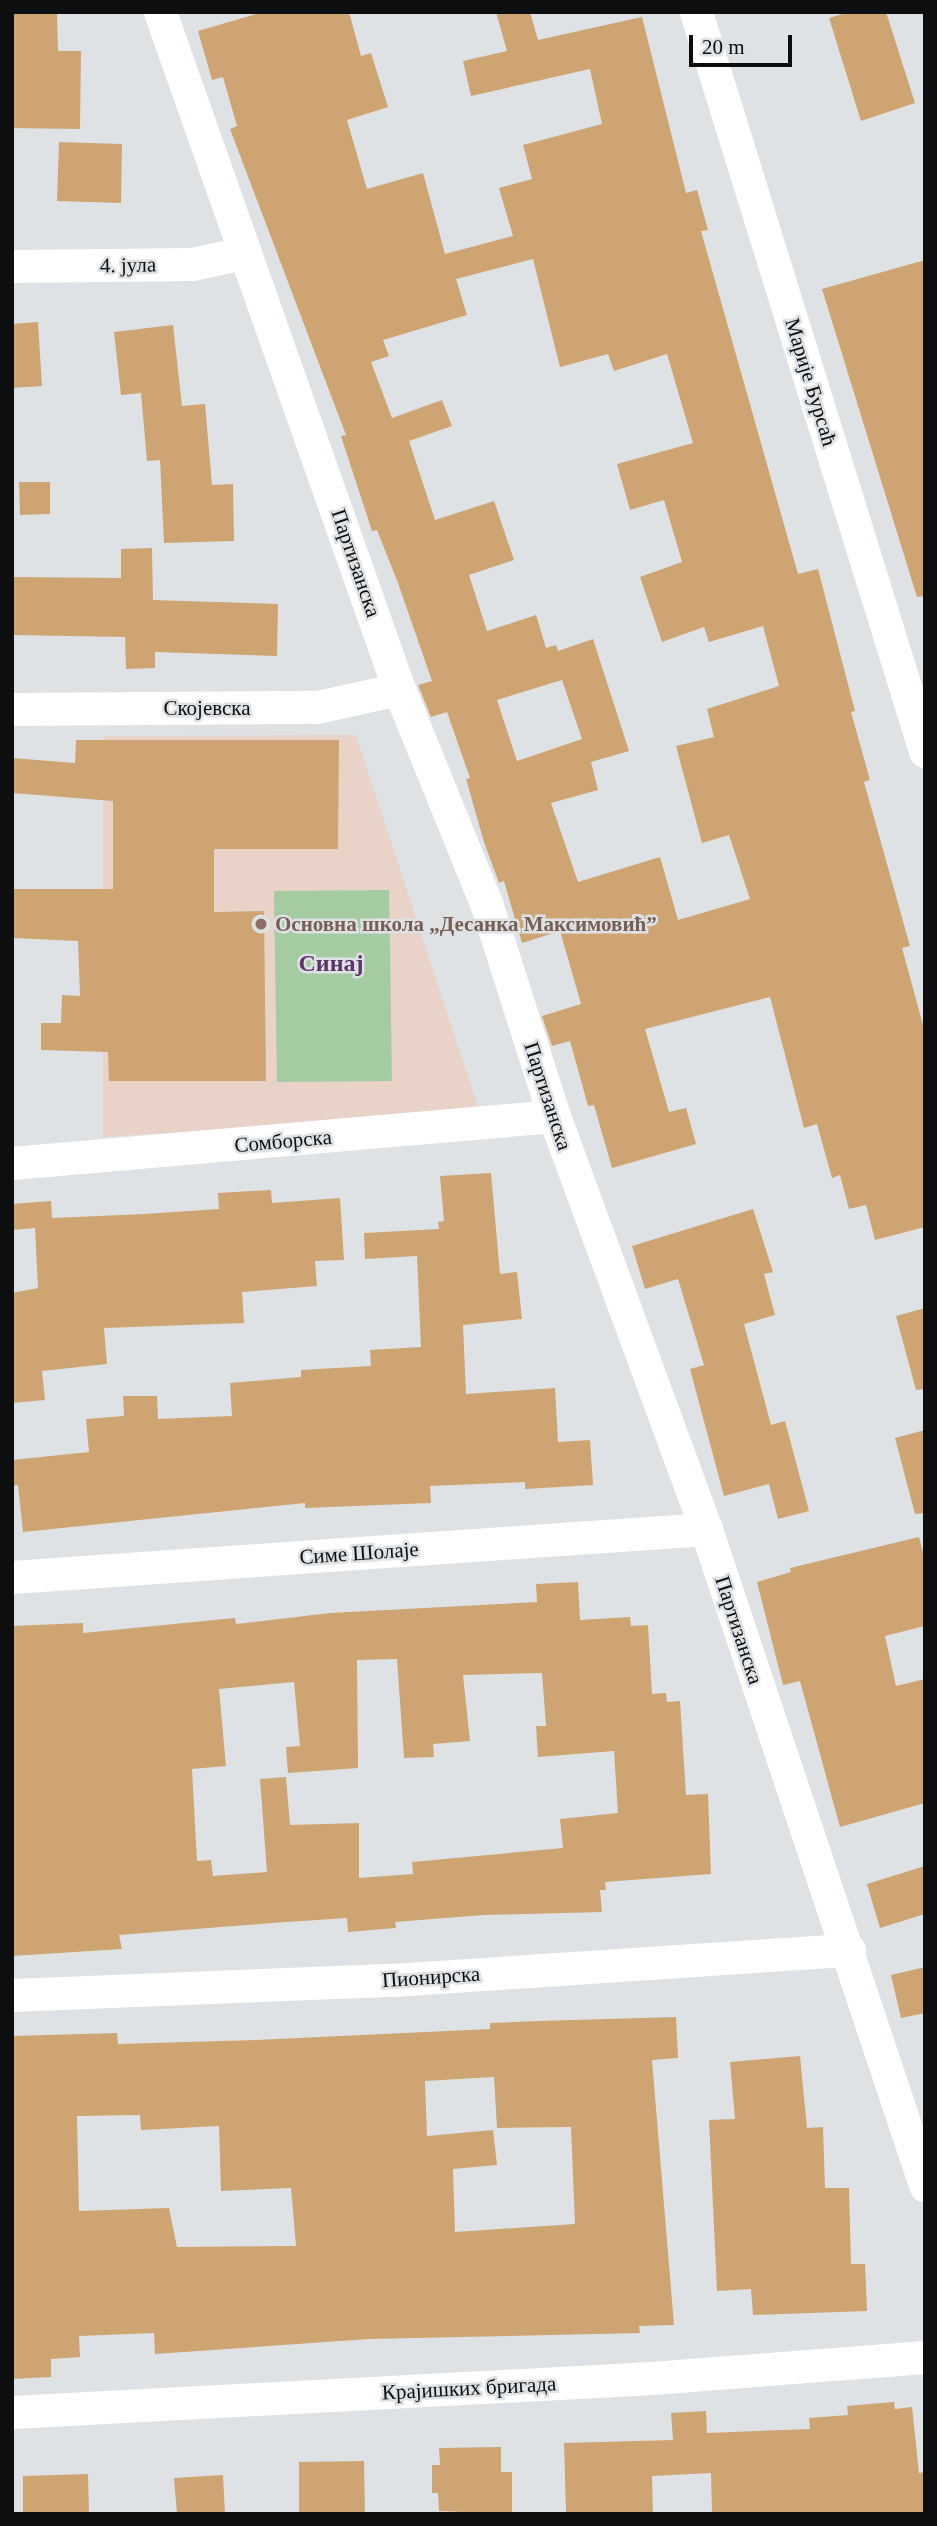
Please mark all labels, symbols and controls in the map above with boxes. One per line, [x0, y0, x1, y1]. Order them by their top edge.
scale bar [692, 21, 795, 65]
text: 20 m [702, 35, 745, 59]
street label: 4. јула [100, 252, 156, 278]
street label: Марије Бурсаћ [780, 315, 842, 449]
street label: Партизанска [326, 506, 386, 620]
street label: Скојевска [163, 695, 251, 721]
place label: Основна школа „Десанка Максимовић” [275, 911, 657, 937]
marker: Основна школа „Десанка Максимовић” [253, 916, 269, 932]
district label: Синај [299, 950, 363, 978]
street label: Партизанска [519, 1039, 577, 1153]
street label: Сомборска [233, 1124, 333, 1158]
street label: Симе Шолаје [299, 1536, 419, 1570]
street label: Партизанска [710, 1573, 768, 1687]
street label: Пионирска [381, 1961, 481, 1993]
street label: Крајишких бригада [381, 2371, 557, 2405]

